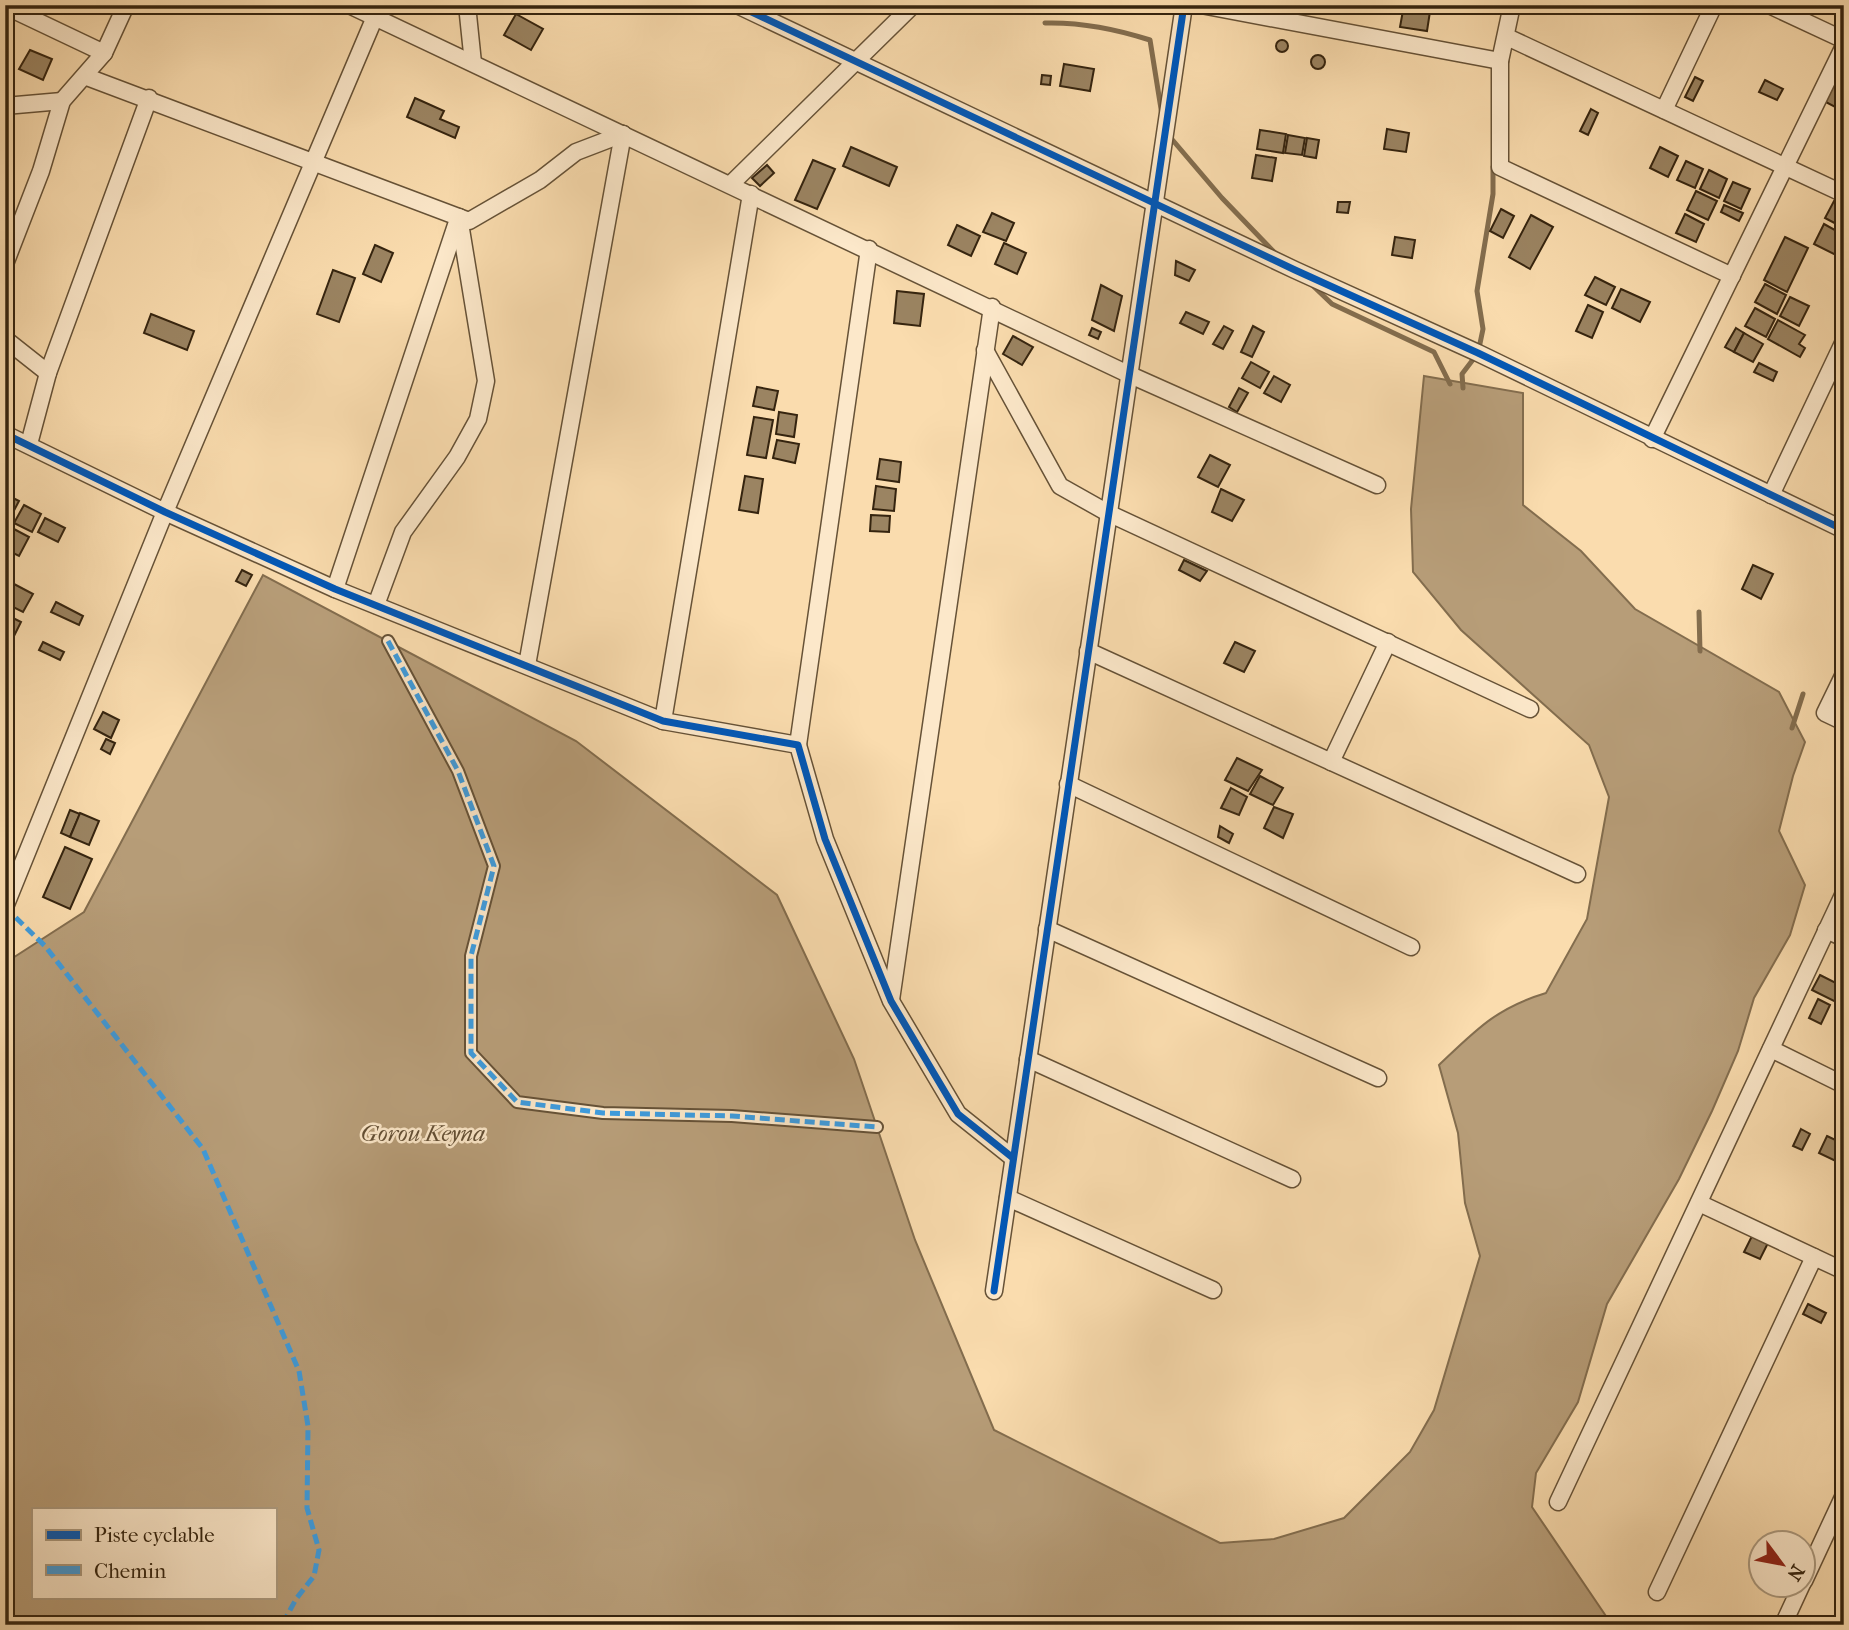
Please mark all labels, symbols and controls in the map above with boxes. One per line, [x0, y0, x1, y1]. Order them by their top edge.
water label: Gorou Keyna [361, 1120, 485, 1147]
legend [32, 1508, 276, 1598]
text: Piste cyclable [94, 1523, 215, 1547]
north arrow [1748, 1528, 1818, 1598]
text: Chemin [94, 1559, 166, 1583]
text: N [1782, 1561, 1809, 1585]

